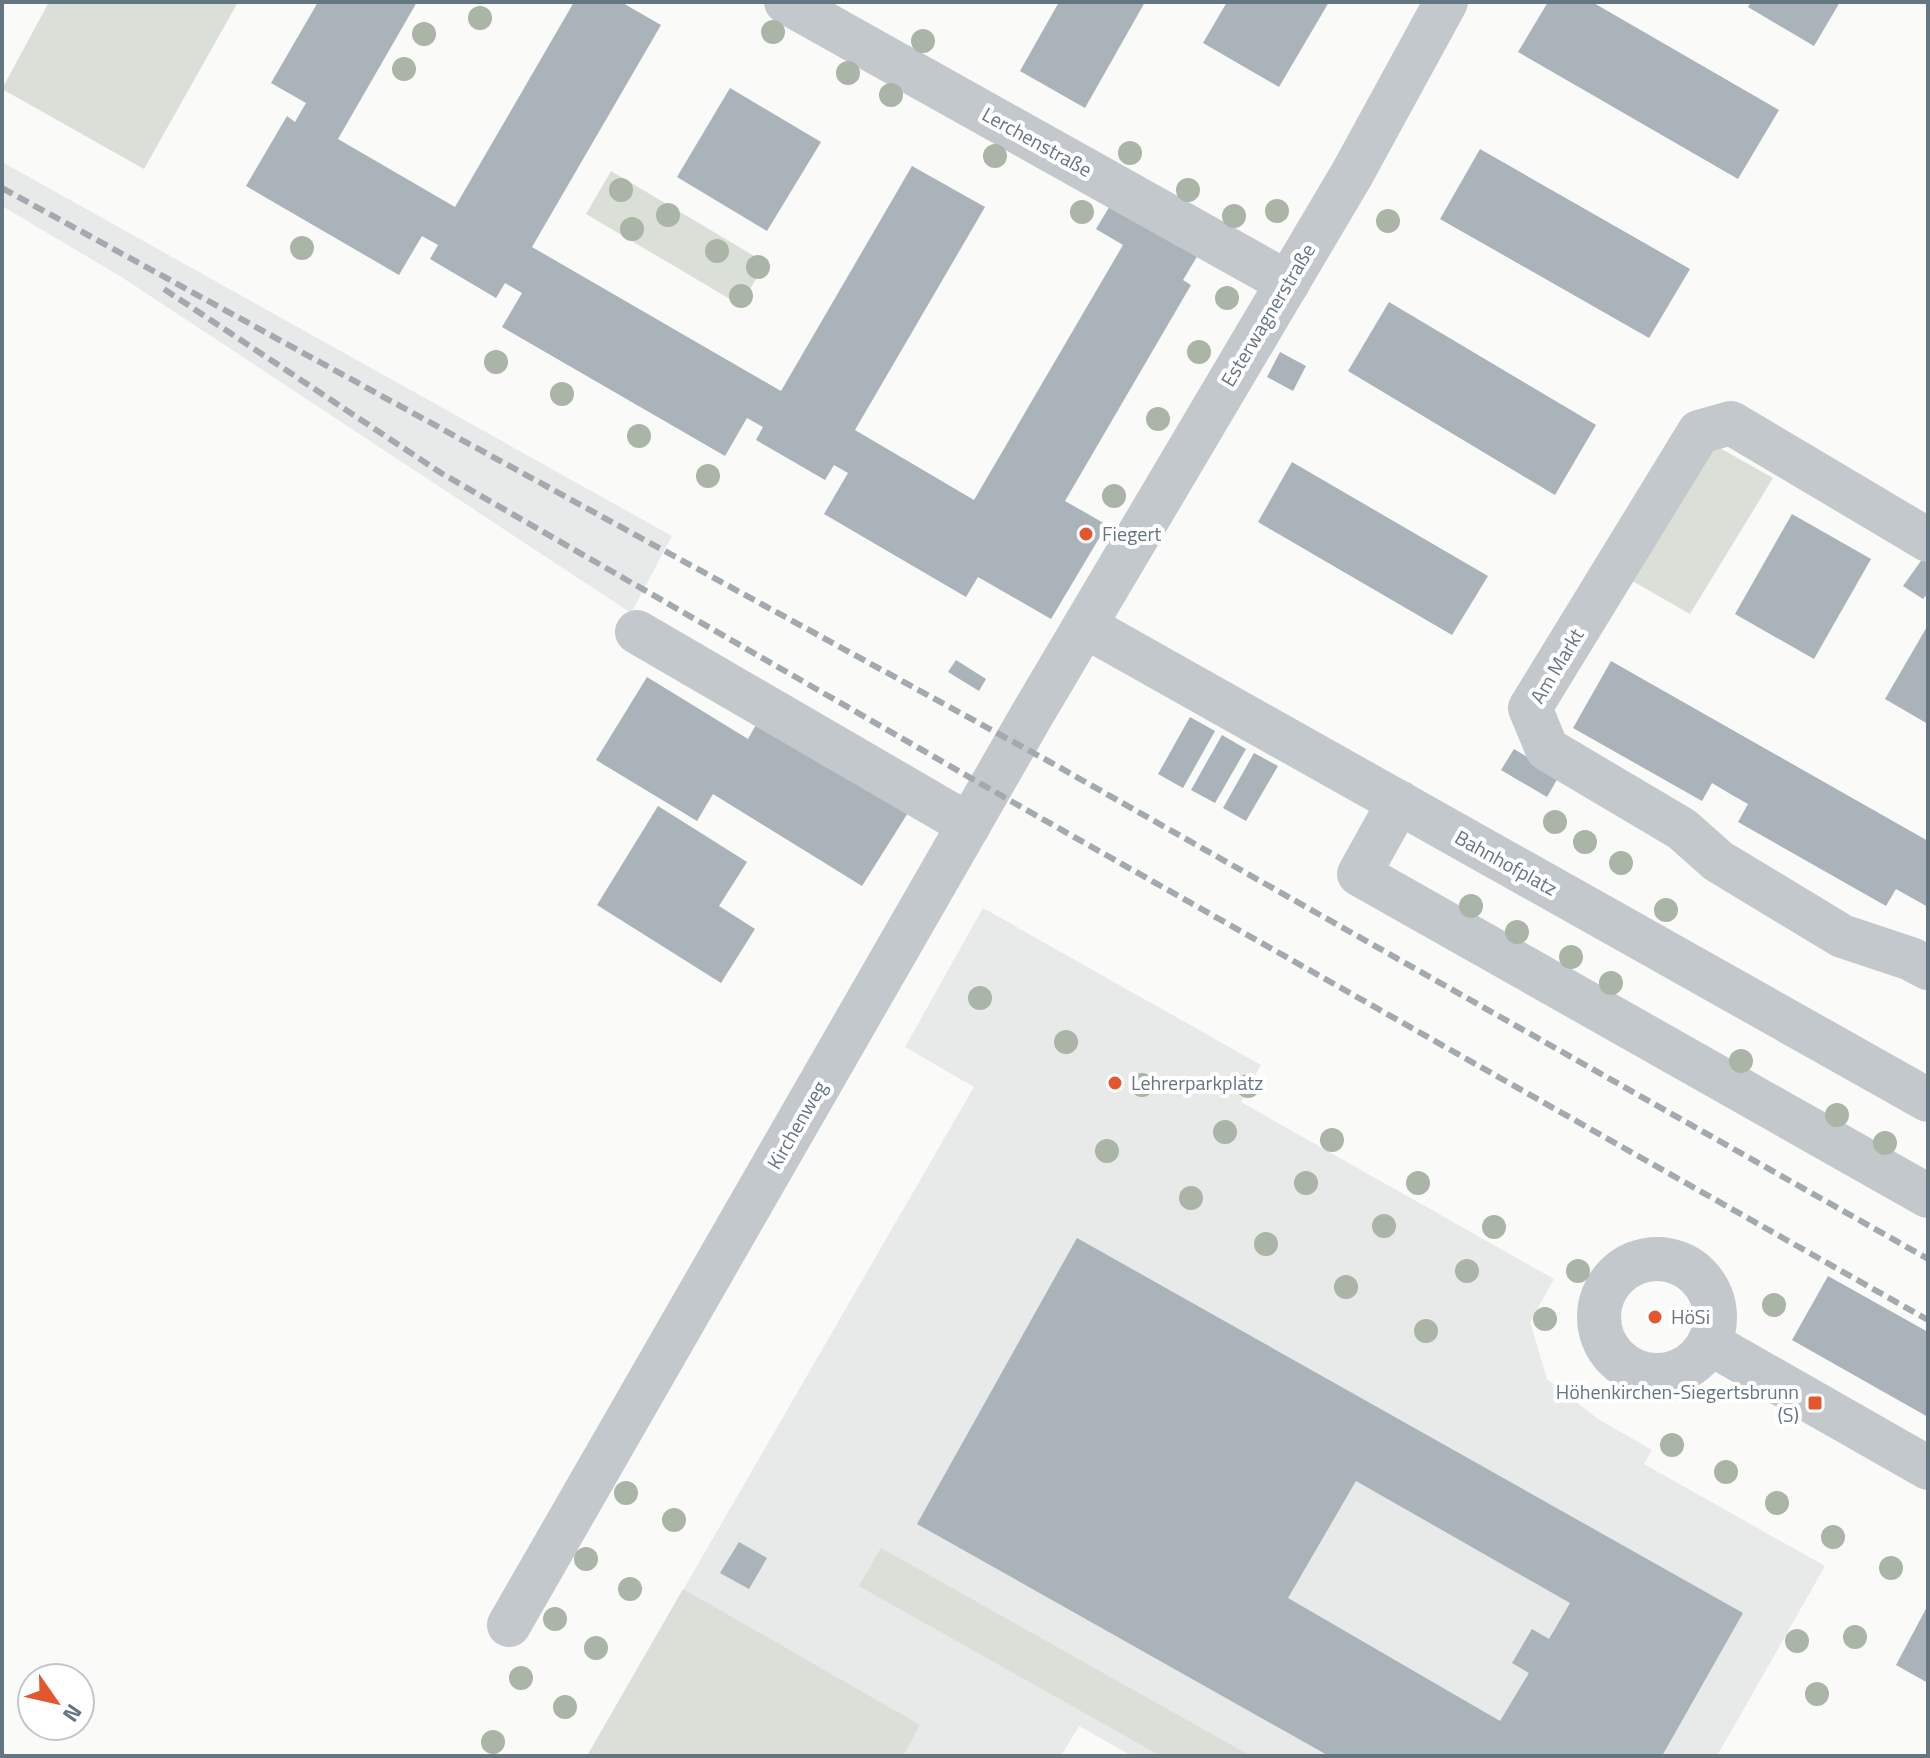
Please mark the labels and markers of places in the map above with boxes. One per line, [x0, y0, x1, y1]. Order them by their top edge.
place label: Fiegert [1102, 518, 1161, 549]
marker: Fiegert [1077, 525, 1095, 543]
place label: Lehrerparkplatz [1131, 1067, 1263, 1098]
marker: Lehrerparkplatz [1106, 1074, 1124, 1092]
place label: HöSi [1671, 1301, 1710, 1332]
marker: HöSi [1646, 1308, 1664, 1326]
place label: Höhenkirchen-Siegertsbrunn (S) [1556, 1376, 1799, 1430]
marker: Höhenkirchen-Siegertsbrunn (S) [1806, 1394, 1824, 1412]

